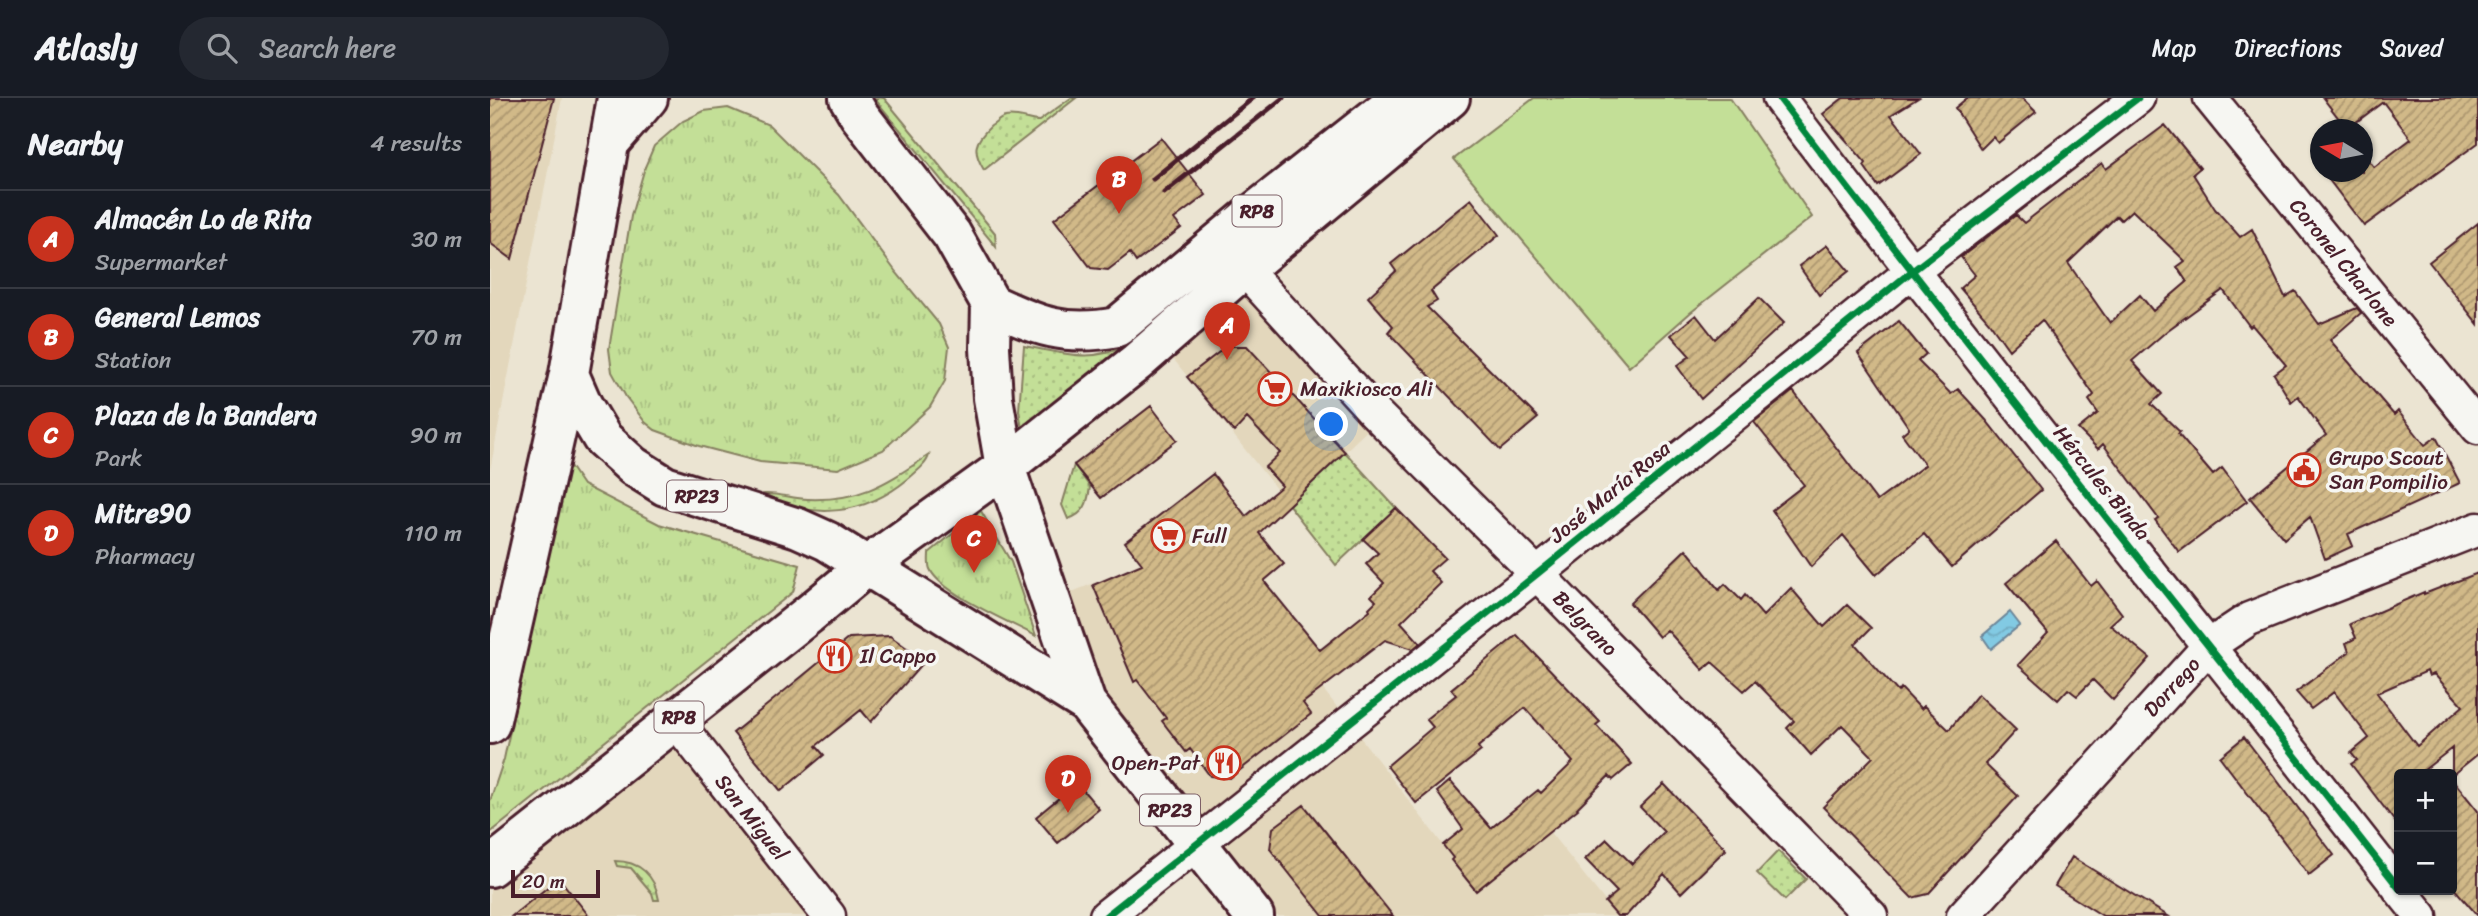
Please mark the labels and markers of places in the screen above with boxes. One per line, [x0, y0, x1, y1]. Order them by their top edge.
pin: B [1096, 156, 1142, 214]
pin: A [1204, 302, 1250, 360]
supermarket icon: Maxikiosco Ali [1256, 370, 1294, 408]
place label: Maxikiosco Ali [1300, 370, 1434, 408]
place label: Grupo Scout San Pompilio [2329, 439, 2448, 501]
public building icon: Grupo Scout San Pompilio [2285, 451, 2323, 489]
pin: C [951, 515, 997, 573]
supermarket icon: Full [1149, 517, 1187, 555]
place label: Full [1192, 517, 1228, 555]
restaurant icon: Il Cappo [816, 637, 854, 675]
place label: Il Cappo [859, 637, 937, 675]
place label: Open-Pat [1112, 744, 1202, 782]
restaurant icon: Open-Pat [1205, 744, 1243, 782]
pin: D [1045, 755, 1091, 813]

